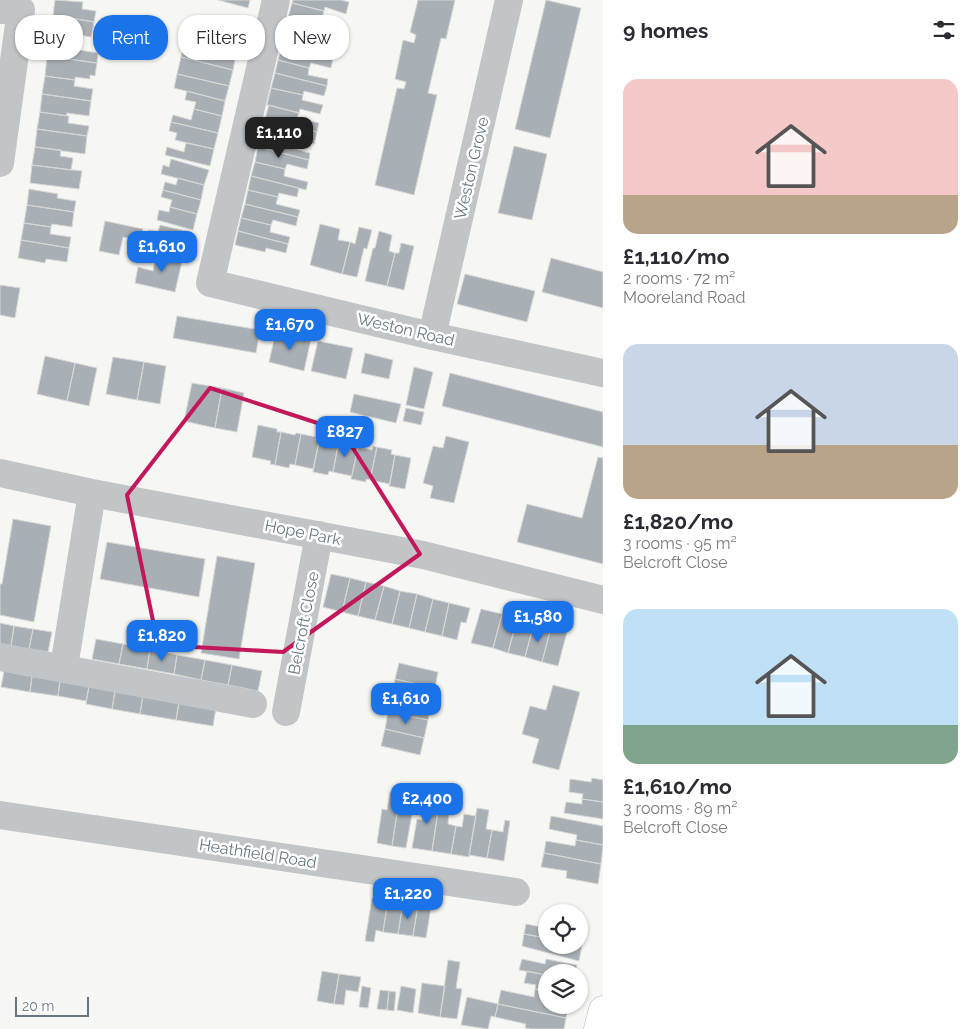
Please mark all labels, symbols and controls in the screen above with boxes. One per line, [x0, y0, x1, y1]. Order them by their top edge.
chip: Buy [15, 15, 83, 60]
chip: Rent [93, 15, 168, 60]
chip: Filters [178, 15, 265, 60]
chip: New [275, 15, 349, 60]
icon: filters [930, 16, 958, 44]
text: 9 homes [623, 18, 708, 43]
icon: home [746, 111, 836, 201]
street label: Weston Grove [450, 115, 493, 221]
pin: £1,110 [238, 116, 320, 159]
text: £1,110 [256, 123, 302, 142]
pin: £1,610 [121, 230, 203, 273]
text: £1,610 [138, 237, 186, 256]
text: £1,110/mo [623, 244, 729, 269]
text: 2 rooms · 72 m² [623, 269, 735, 288]
text: Mooreland Road [623, 288, 746, 307]
pin: £1,670 [249, 308, 331, 351]
street label: Weston Road [355, 309, 456, 350]
text: £1,670 [266, 315, 314, 334]
icon: home [746, 376, 836, 466]
pin: £827 [315, 416, 375, 458]
text: £827 [327, 422, 363, 441]
text: £1,820/mo [623, 509, 733, 534]
street label: Hope Park [263, 516, 343, 549]
text: 3 rooms · 95 m² [623, 534, 737, 553]
text: Belcroft Close [623, 553, 728, 572]
street label: Belcroft Close [284, 570, 323, 676]
pin: £1,580 [497, 600, 579, 643]
text: £1,580 [514, 607, 562, 626]
pin: £1,820 [121, 620, 203, 662]
text: £1,820 [138, 626, 186, 645]
icon: home [746, 641, 836, 731]
pin: £1,610 [365, 682, 447, 725]
text: £1,610 [382, 689, 430, 708]
text: £1,610/mo [623, 774, 732, 799]
pin: £2,400 [386, 782, 468, 825]
text: £2,400 [402, 789, 452, 808]
text: 3 rooms · 89 m² [623, 799, 738, 818]
text: Belcroft Close [623, 818, 728, 837]
street label: Heathfield Road [198, 835, 318, 872]
pin: £1,220 [367, 878, 449, 920]
text: £1,220 [384, 884, 432, 903]
map controls [538, 904, 588, 1014]
button: locate [538, 904, 588, 954]
button: layers [538, 964, 588, 1014]
scale bar [15, 994, 89, 1017]
text: 20 m [22, 998, 54, 1014]

